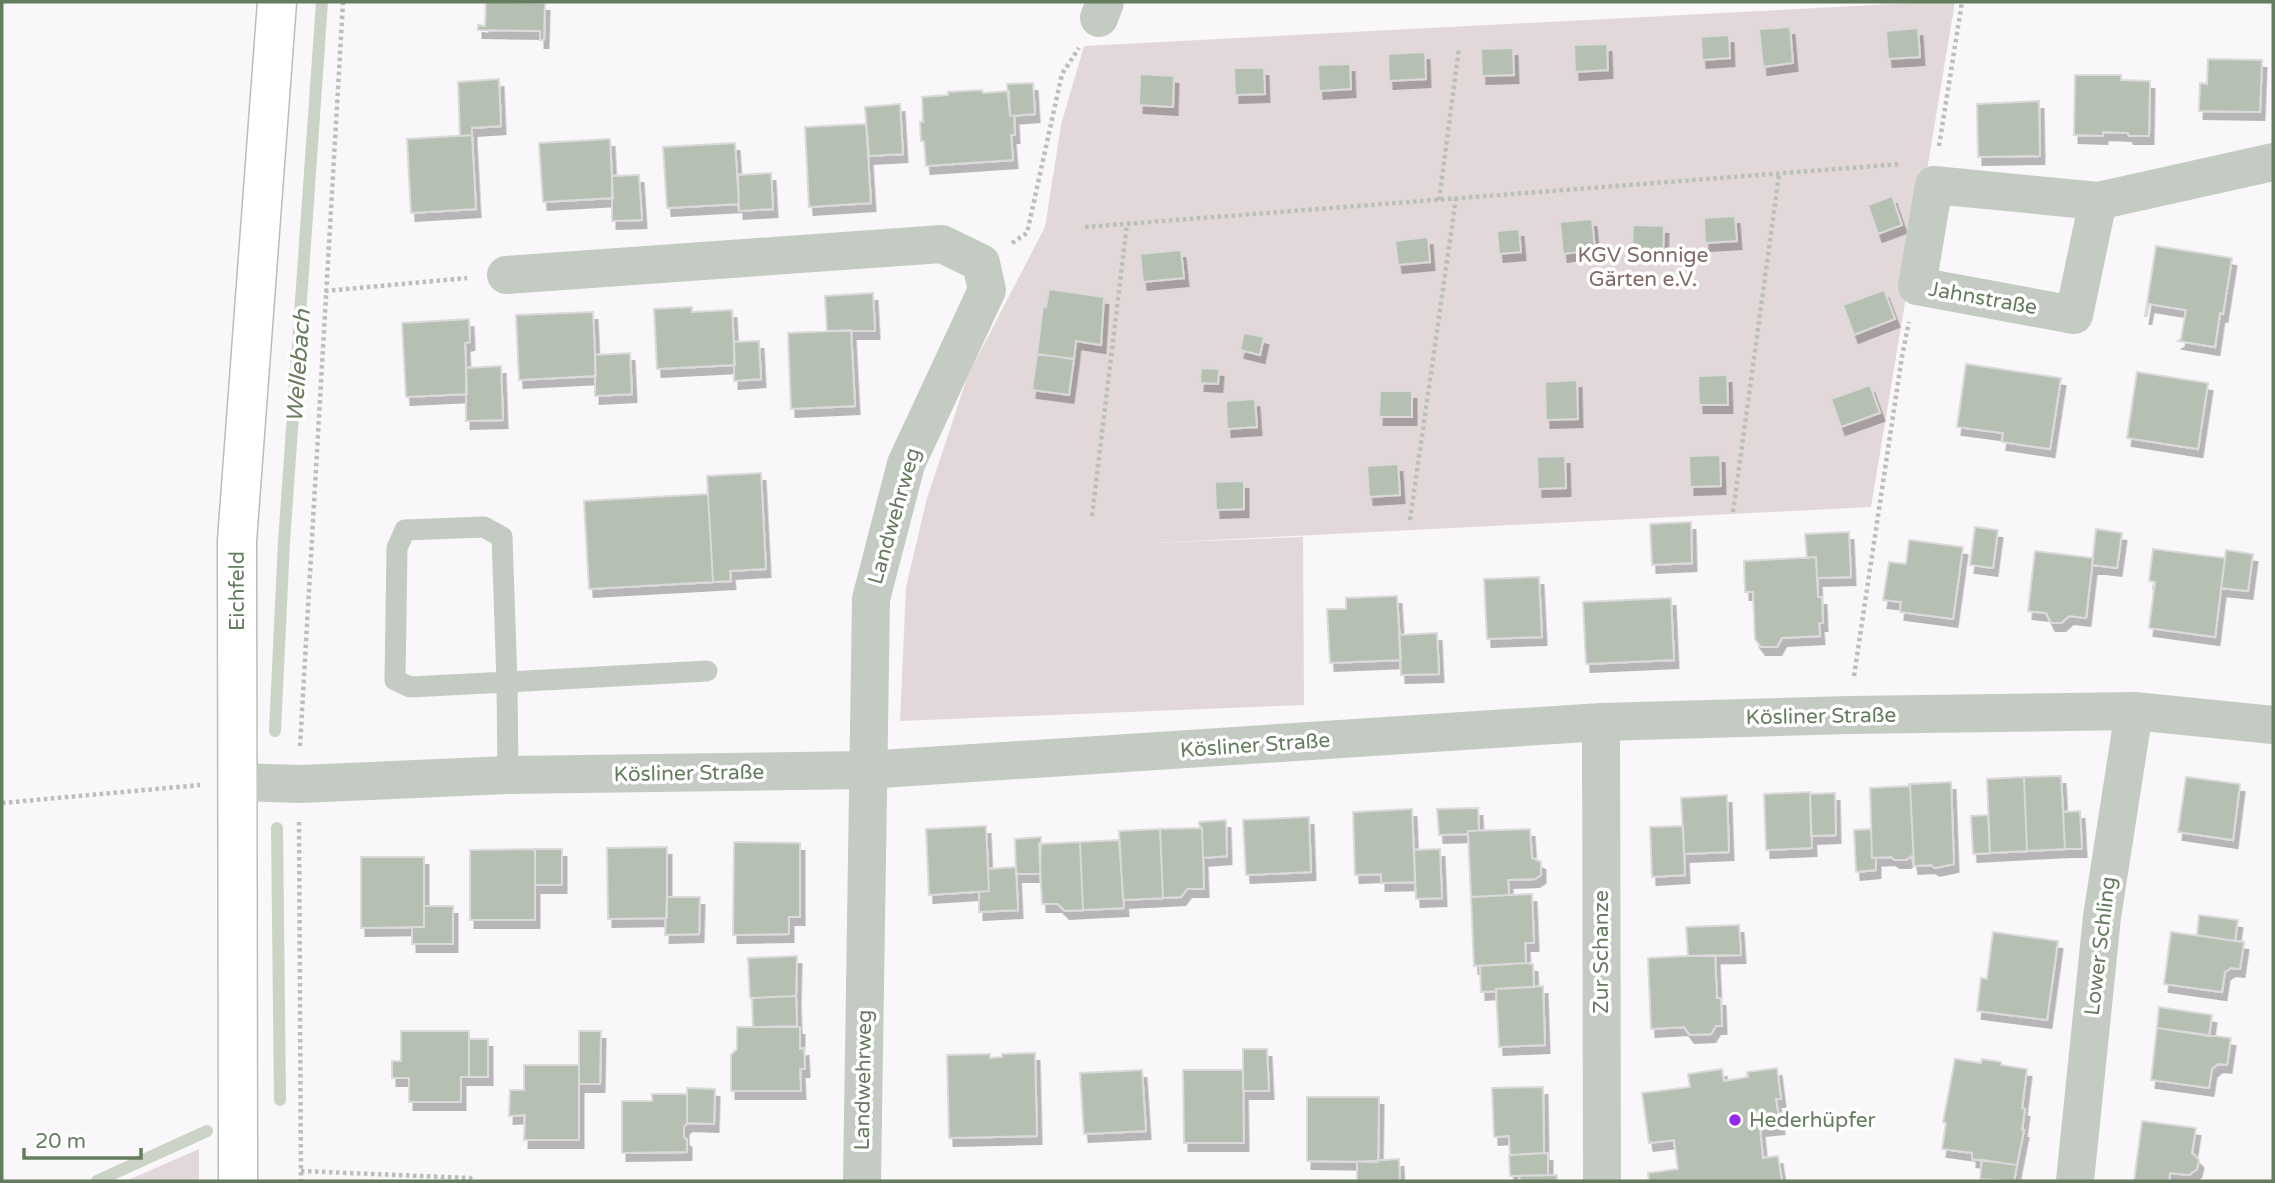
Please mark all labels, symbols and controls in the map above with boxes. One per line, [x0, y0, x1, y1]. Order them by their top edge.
park label: KGV Sonnige Gärten e.V. [1577, 243, 1709, 292]
street label: Jahnstraße [1927, 277, 2039, 320]
water label: Wellebach [281, 308, 317, 424]
street label: Landwehrweg [863, 445, 926, 587]
street label: Eichfeld [225, 551, 250, 631]
street label: Kösliner Straße [1746, 703, 1897, 730]
street label: Kösliner Straße [1179, 728, 1331, 763]
street label: Kösliner Straße [614, 760, 765, 787]
street label: Lower Schling [2080, 875, 2121, 1017]
street label: Zur Schanze [1589, 890, 1614, 1014]
street label: Landwehrweg [850, 1009, 877, 1151]
place label: Hederhüpfer [1749, 1108, 1876, 1133]
marker: Hederhüpfer [1727, 1112, 1743, 1128]
scale bar [24, 1116, 142, 1160]
text: 20 m [35, 1129, 86, 1154]

